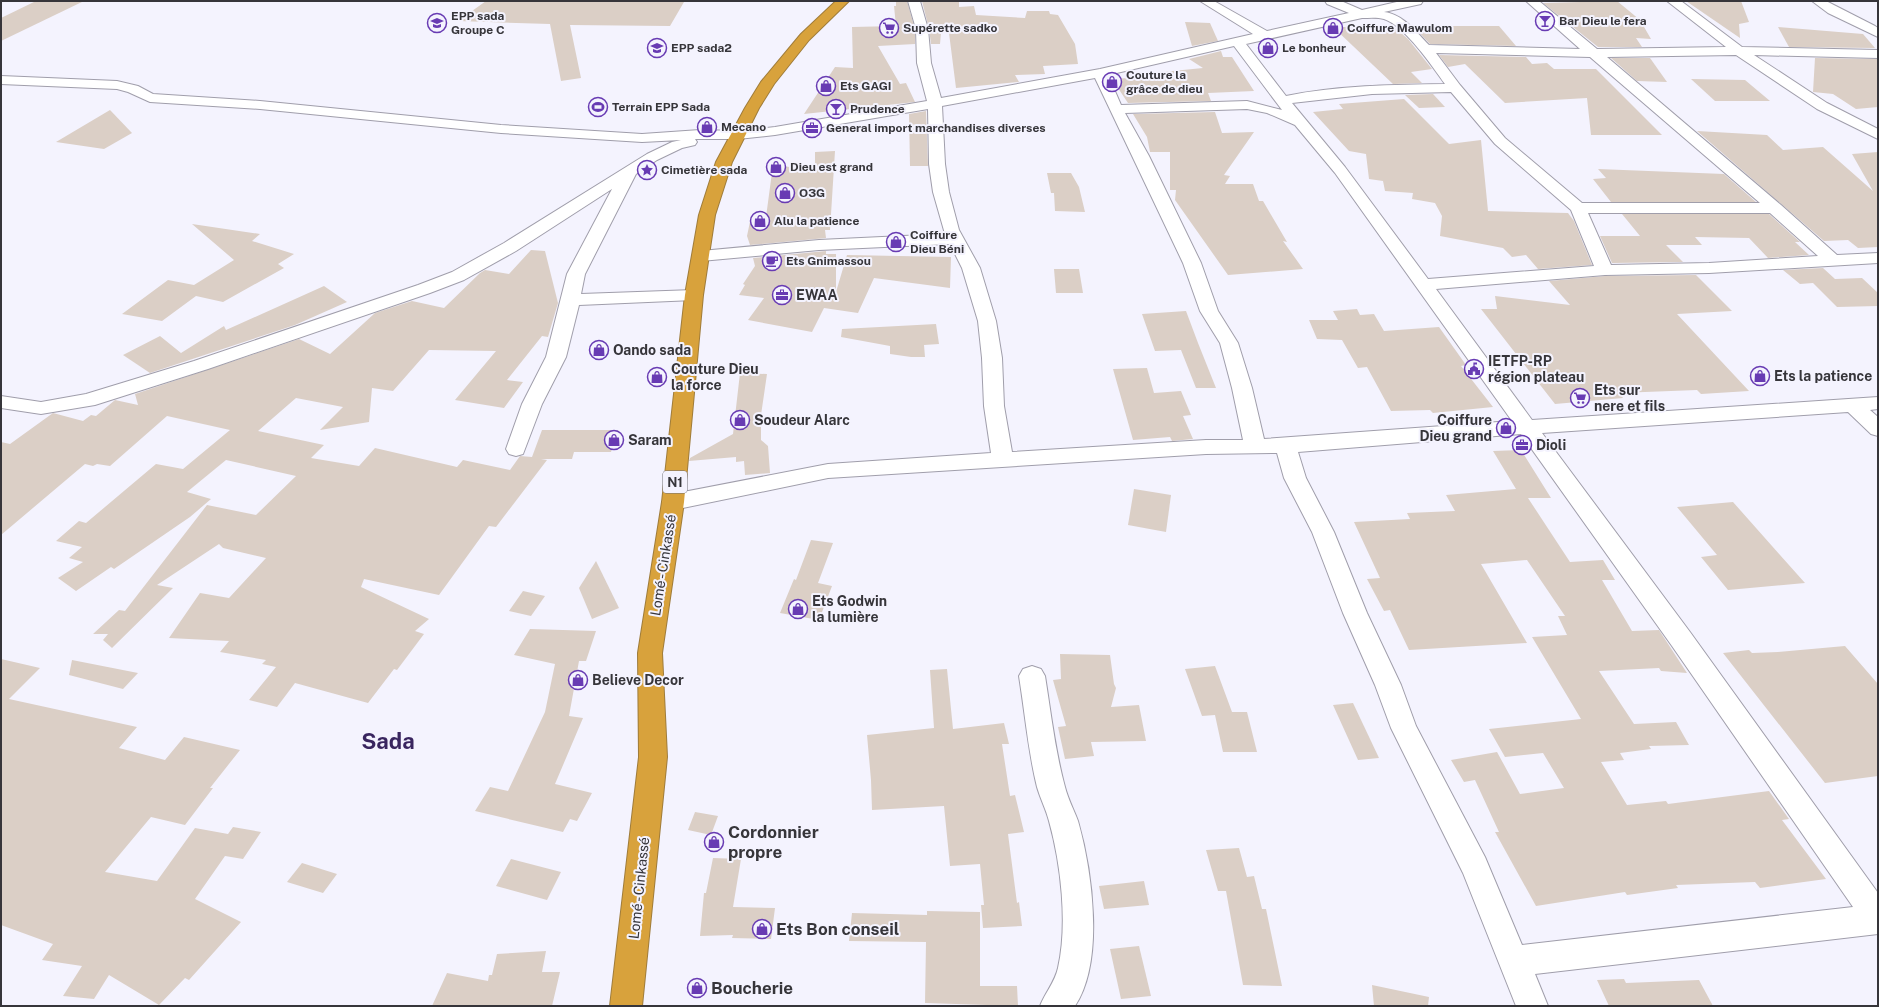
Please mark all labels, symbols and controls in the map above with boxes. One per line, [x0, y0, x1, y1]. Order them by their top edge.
place label: EPP sada Groupe C [451, 9, 505, 37]
bar icon: Bar Dieu le fera [1534, 10, 1556, 32]
school or university icon: EPP sada Groupe C [426, 12, 448, 34]
place label: Bar Dieu le fera [1559, 14, 1647, 28]
supermarket icon: Supérette sadko [878, 17, 900, 39]
shop icon: Coiffure Mawulom [1322, 17, 1344, 39]
place label: Supérette sadko [903, 21, 997, 35]
place label: Coiffure Mawulom [1347, 21, 1453, 35]
school or university icon: EPP sada2 [646, 37, 668, 59]
shop icon: Le bonheur [1257, 37, 1279, 59]
place label: EPP sada2 [671, 41, 732, 55]
place label: Le bonheur [1282, 41, 1346, 55]
place label: Couture la grâce de dieu [1126, 68, 1203, 96]
shop icon: Couture la grâce de dieu [1101, 71, 1123, 93]
shop icon: Ets GAGI [815, 75, 837, 97]
place label: Ets GAGI [840, 79, 892, 93]
sports icon: Terrain EPP Sada [587, 96, 609, 118]
bar icon: Prudence [825, 98, 847, 120]
place label: Terrain EPP Sada [612, 100, 710, 114]
place label: Prudence [850, 102, 905, 116]
shop icon: Mecano [696, 116, 718, 138]
office icon: General import marchandises diverses [801, 117, 823, 139]
place label: Mecano [721, 120, 766, 134]
place label: General import marchandises diverses [826, 121, 1046, 135]
shop icon: Dieu est grand [765, 156, 787, 178]
place icon: Cimetière sada [636, 159, 658, 181]
place label: Dieu est grand [790, 160, 873, 174]
place label: Cimetière sada [661, 163, 747, 177]
shop icon: O3G [774, 182, 796, 204]
place label: O3G [799, 186, 825, 200]
shop icon: Alu la patience [749, 210, 771, 232]
place label: Alu la patience [774, 214, 859, 228]
place label: Coiffure Dieu Béni [910, 228, 964, 256]
shop icon: Coiffure Dieu Béni [885, 231, 907, 253]
cafe icon: Ets Gnimassou [761, 250, 783, 272]
place label: Ets Gnimassou [786, 254, 871, 268]
office icon: EWAA [771, 284, 793, 306]
place label: EWAA [796, 287, 838, 303]
shop icon: Oando sada [588, 339, 610, 361]
place label: Oando sada [613, 342, 691, 358]
place label: IETFP-RP région plateau [1488, 353, 1584, 385]
public building icon: IETFP-RP région plateau [1463, 358, 1485, 380]
place label: Couture Dieu la force [671, 361, 759, 393]
shop icon: Ets la patience [1749, 365, 1771, 387]
shop icon: Couture Dieu la force [646, 366, 668, 388]
place label: Ets la patience [1774, 368, 1872, 384]
place label: Ets sur nere et fils [1594, 382, 1665, 414]
supermarket icon: Ets sur nere et fils [1569, 387, 1591, 409]
shop icon: Soudeur Alarc [729, 409, 751, 431]
place label: Soudeur Alarc [754, 412, 850, 428]
place label: Coiffure Dieu grand [1420, 412, 1492, 444]
shop icon: Coiffure Dieu grand [1495, 417, 1517, 439]
shop icon: Saram [603, 429, 625, 451]
place label: Saram [628, 432, 672, 448]
office icon: Dioli [1511, 434, 1533, 456]
place label: Dioli [1536, 437, 1566, 453]
road number: N1 [663, 471, 687, 493]
street label: Lomé - Cinkassé [647, 513, 679, 617]
place label: Ets Godwin la lumière [812, 593, 887, 625]
shop icon: Ets Godwin la lumière [787, 598, 809, 620]
shop icon: Believe Decor [567, 669, 589, 691]
place label: Believe Decor [592, 672, 684, 688]
district label: Sada [361, 728, 415, 754]
place label: Cordonnier propre [728, 822, 819, 862]
shop icon: Cordonnier propre [703, 831, 725, 853]
street label: Lomé - Cinkassé [626, 836, 652, 940]
shop icon: Ets Bon conseil [751, 918, 773, 940]
place label: Ets Bon conseil [776, 919, 899, 939]
shop icon: Boucherie [686, 977, 708, 999]
place label: Boucherie [711, 978, 793, 998]

